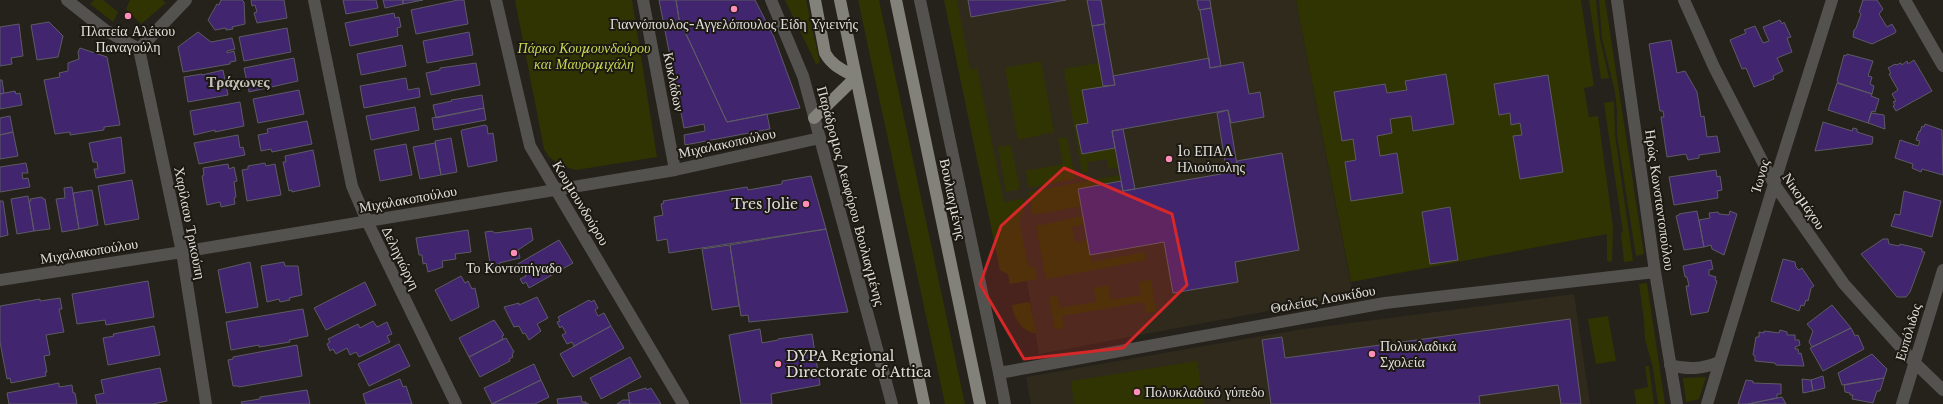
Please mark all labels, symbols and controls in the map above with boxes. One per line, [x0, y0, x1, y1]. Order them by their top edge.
marker: Γιαννόπουλος-Αγγελόπουλος Είδη Υγιεινής [729, 4, 739, 14]
marker: Πλατεία Αλέκου Παναγούλη [123, 11, 133, 21]
place label: Γιαννόπουλος-Αγγελόπουλος Είδη Υγιεινής [610, 15, 859, 33]
place label: Πλατεία Αλέκου Παναγούλη [81, 22, 175, 56]
park label: Πάρκο Κουμουνδούρου και Μαυρομιχάλη [517, 39, 650, 73]
street label: Κυκλάδων [659, 51, 689, 113]
district label: Τράχωνες [206, 72, 270, 91]
street label: Παράδρομος Λεωφόρου Βουλιαγμένης [813, 84, 889, 308]
street label: Μιχαλακοπούλου [677, 124, 777, 162]
street label: Ηρώς Κωνσταντοπούλου [1641, 128, 1679, 272]
place label: 1ο ΕΠΑΛ Ηλιούπολης [1177, 142, 1245, 176]
marker: 1ο ΕΠΑΛ Ηλιούπολης [1164, 154, 1174, 164]
street label: Κουμουνδούρου [549, 157, 613, 249]
street label: Βουλιαγμένης [936, 157, 970, 242]
street label: Ίωνος [1746, 157, 1774, 196]
street label: Χαρίλαου Τρικούπη [170, 165, 210, 281]
street label: Νικομάχου [1778, 169, 1830, 233]
street label: Μιχαλακοπούλου [358, 182, 458, 216]
place label: Tres Jolie [731, 195, 798, 213]
marker: Tres Jolie [801, 199, 811, 209]
street label: Δεληγιώργη [378, 223, 424, 293]
street label: Μιχαλακοπούλου [39, 234, 139, 268]
marker: Το Κοντοπήγαδο [509, 248, 519, 258]
place label: Το Κοντοπήγαδο [466, 259, 562, 277]
street label: Θαλείας Λουκίδου [1269, 281, 1377, 317]
street label: Ευπόλιδος [1891, 301, 1925, 363]
place label: Πολυκλαδικά Σχολεία [1380, 337, 1457, 371]
place label: DYPA Regional Directorate of Attica [786, 347, 931, 381]
marker: Πολυκλαδικά Σχολεία [1367, 349, 1377, 359]
marker: DYPA Regional Directorate of Attica [773, 359, 783, 369]
place label: Πολυκλαδικό γύπεδο [1145, 383, 1265, 401]
marker: Πολυκλαδικό γύπεδο [1132, 387, 1142, 397]

